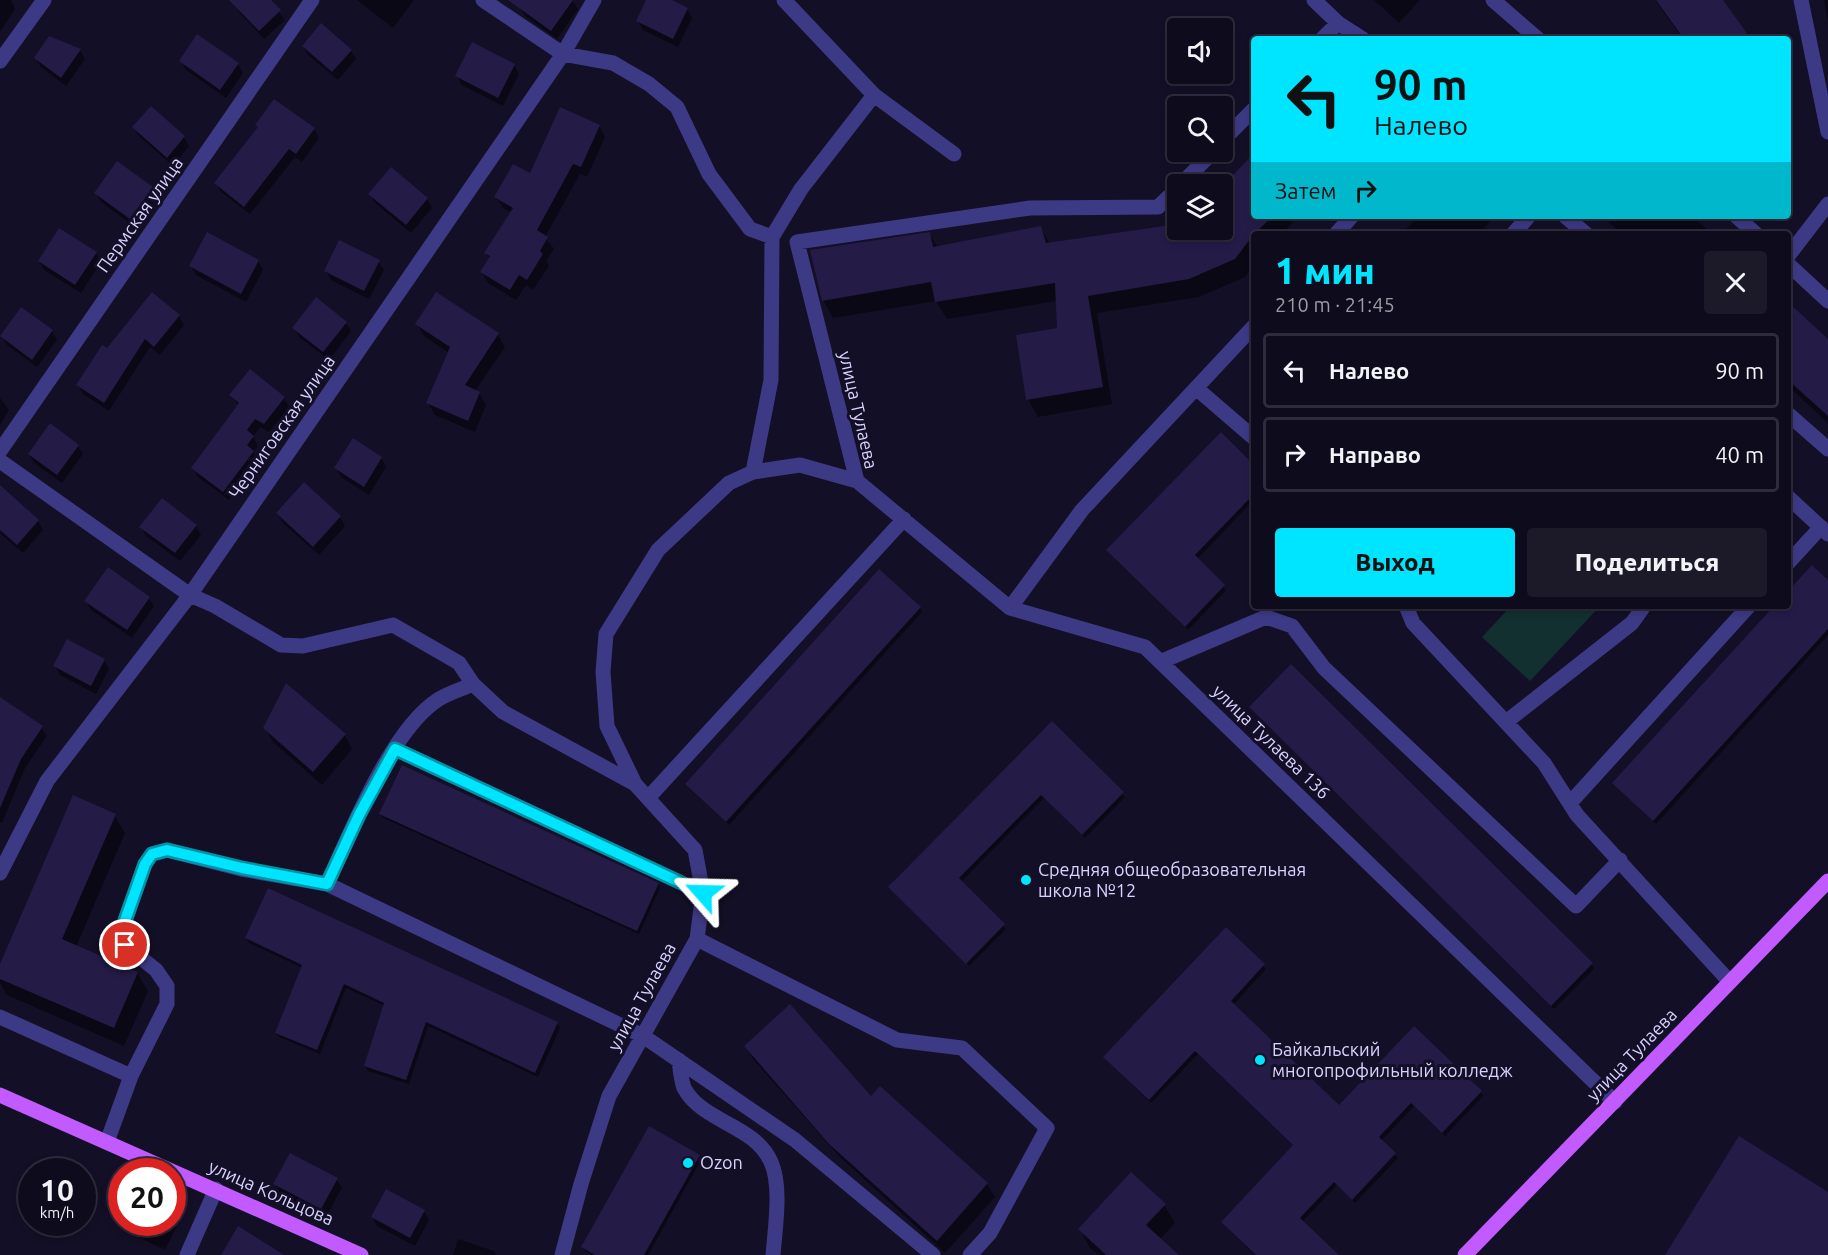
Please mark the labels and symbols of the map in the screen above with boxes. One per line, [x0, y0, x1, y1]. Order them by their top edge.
street label: Пермская улица [92, 153, 186, 276]
street label: улица Тулаева [836, 349, 882, 471]
street label: Черниговская улица [224, 351, 338, 502]
street label: улица Тулаева 136 [1209, 680, 1334, 802]
place label: Средняя общеобразовательная школа №12 [1038, 859, 1306, 900]
position arrow [671, 861, 735, 925]
marker: Средняя общеобразовательная школа №12 [1019, 873, 1033, 887]
pin [99, 919, 150, 970]
street label: улица Тулаева [603, 939, 679, 1054]
street label: улица Тулаева [1582, 1004, 1680, 1105]
place label: Байкальский многопрофильный колледж [1272, 1039, 1514, 1080]
marker: Байкальский многопрофильный колледж [1253, 1053, 1267, 1067]
place label: Ozon [700, 1152, 743, 1172]
street label: улица Кольцова [206, 1156, 337, 1229]
marker: Ozon [681, 1156, 695, 1170]
speed limit sign: 20 [108, 1158, 186, 1236]

